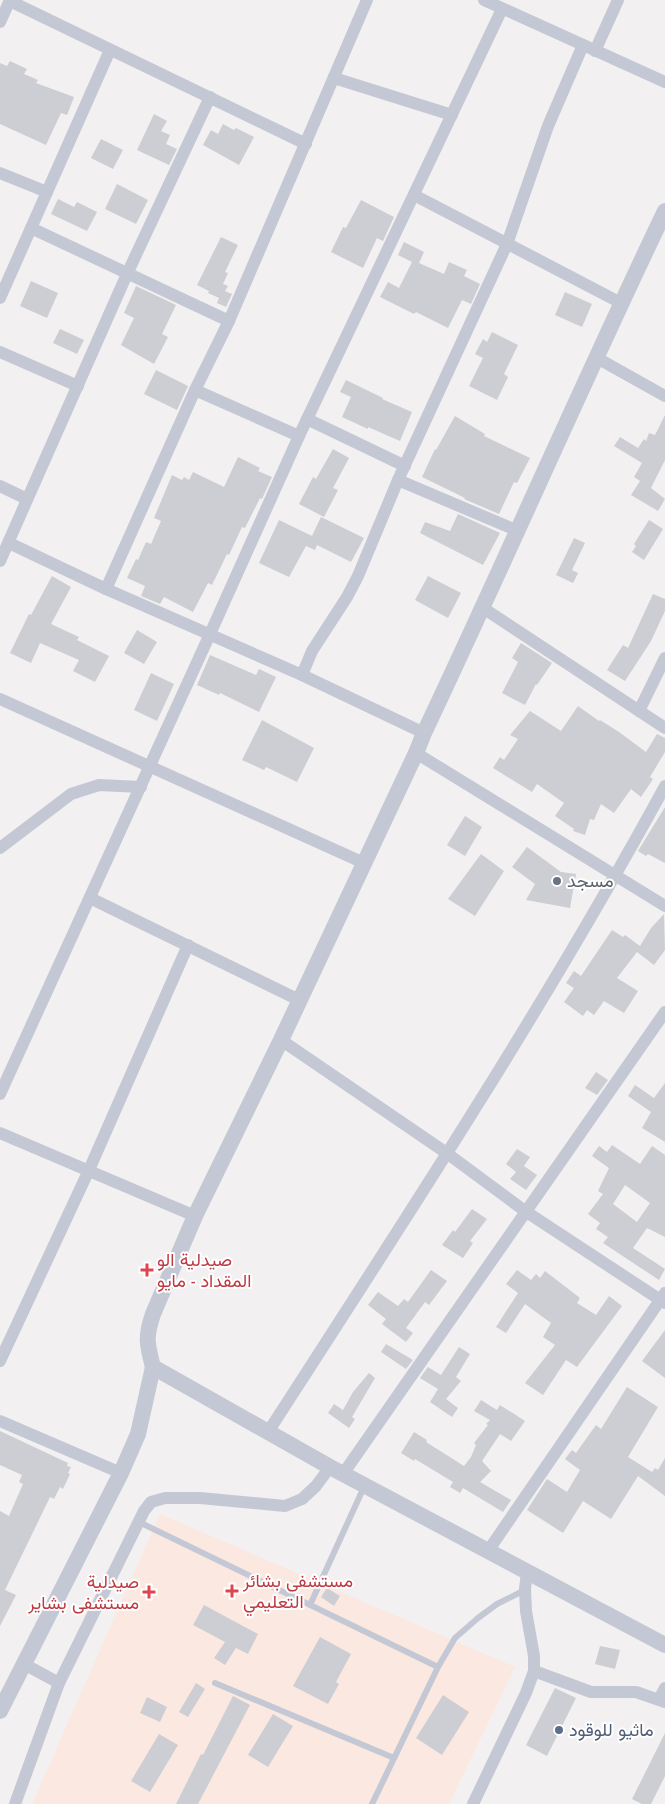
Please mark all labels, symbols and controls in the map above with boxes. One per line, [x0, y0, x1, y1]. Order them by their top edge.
place label: مسجد [567, 868, 614, 894]
marker: مسجد [551, 875, 563, 887]
place label: صيدلية الو المقداد - مايو [157, 1247, 251, 1294]
marker: صيدلية الو المقداد - مايو [141, 1264, 153, 1276]
place label: مستشفى بشائر التعليمي [242, 1568, 353, 1617]
place label: صيدلية مستشفى بشاير [27, 1569, 139, 1616]
marker: مستشفى بشائر التعليمي [225, 1584, 239, 1598]
marker: صيدلية مستشفى بشاير [143, 1586, 155, 1598]
place label: ماثيو للوقود [569, 1717, 654, 1743]
marker: ماثيو للوقود [553, 1724, 565, 1736]

